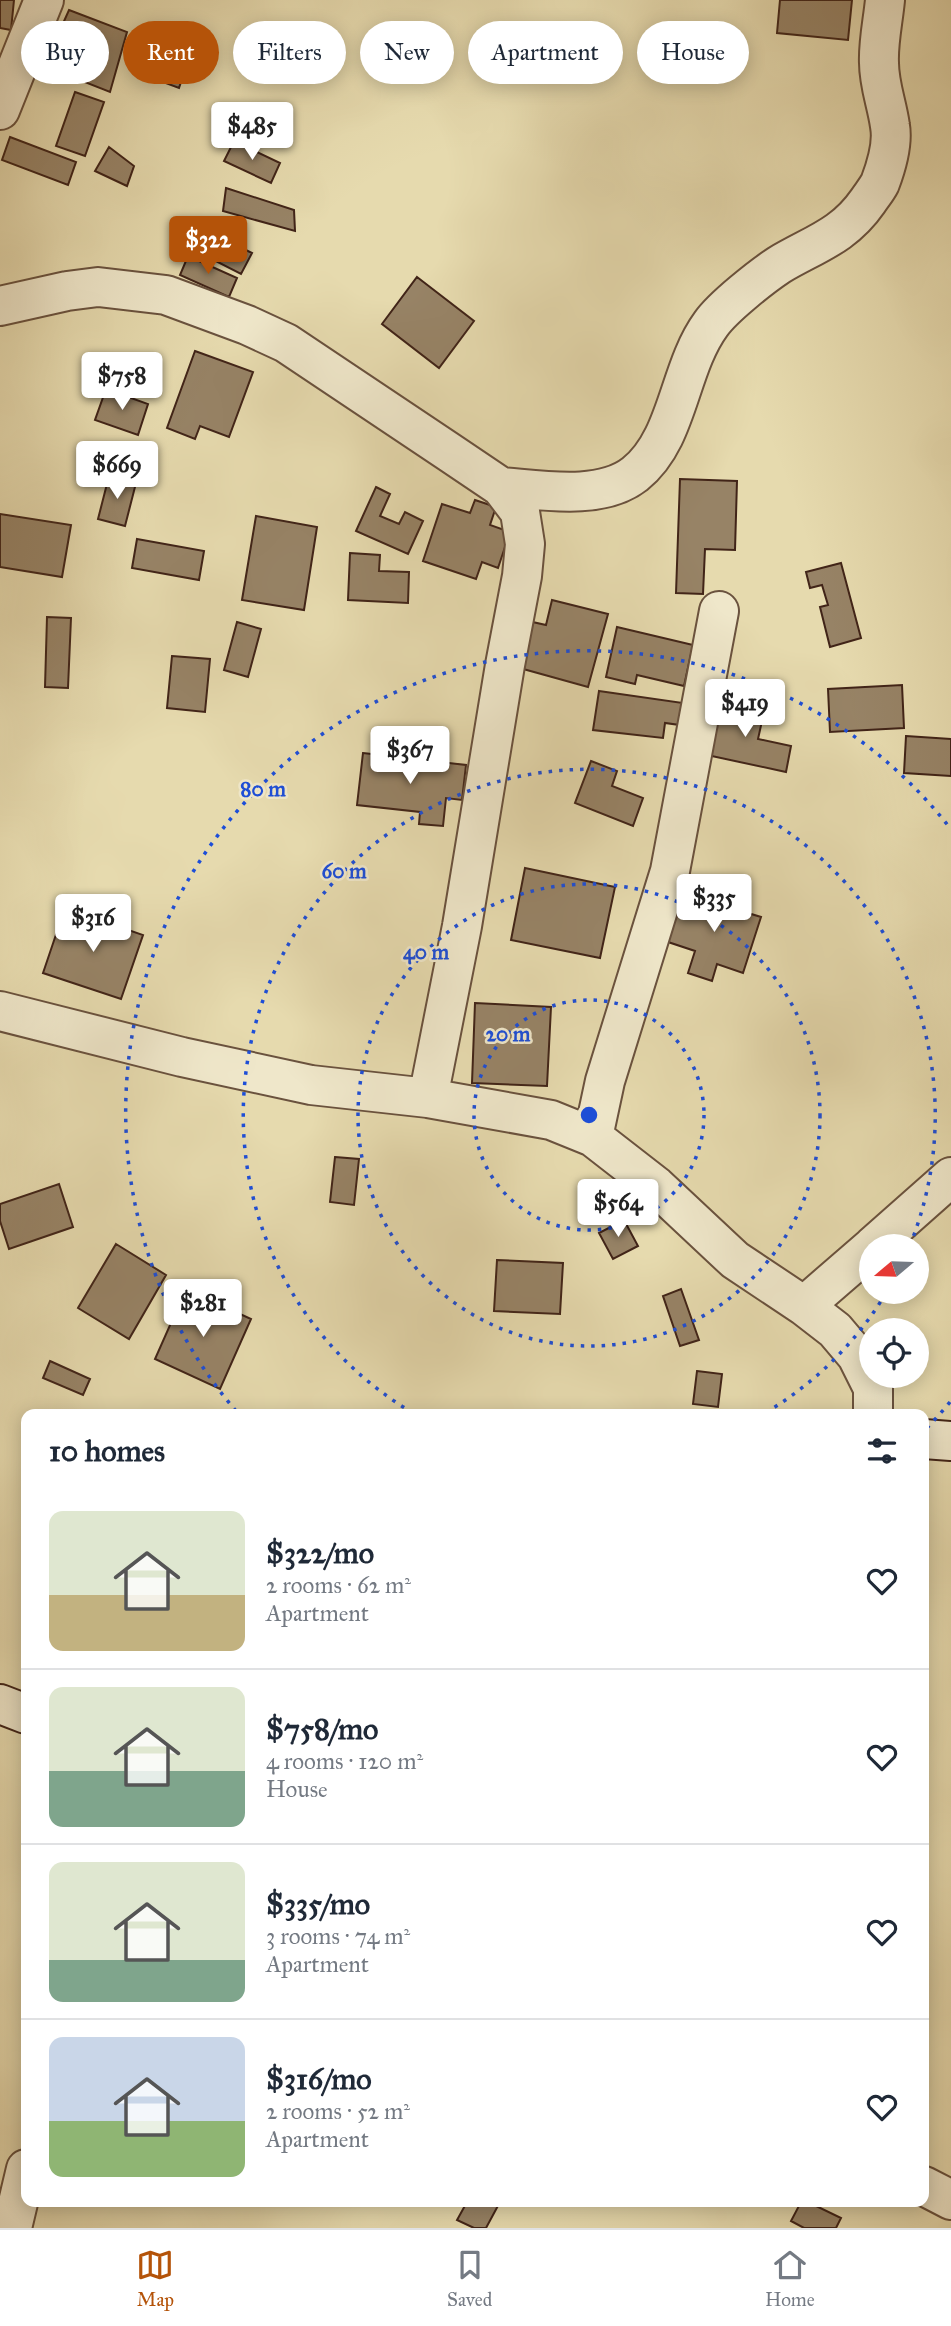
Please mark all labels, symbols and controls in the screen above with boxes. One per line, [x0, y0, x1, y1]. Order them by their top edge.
chip: Buy [21, 21, 109, 84]
chip: Rent [123, 21, 219, 84]
chip: Filters [233, 21, 346, 84]
chip: New [360, 21, 454, 84]
chip: Apartment [468, 21, 623, 84]
chip: House [637, 21, 749, 84]
pin: $485 [211, 102, 293, 162]
text: $485 [227, 111, 277, 139]
pin: $322 [167, 216, 249, 276]
text: $322 [185, 225, 231, 253]
pin: $758 [81, 352, 163, 412]
text: $758 [98, 361, 147, 389]
pin: $669 [76, 442, 158, 501]
text: $669 [92, 450, 142, 478]
pin: $419 [704, 680, 786, 739]
text: $419 [721, 688, 769, 716]
pin: $367 [369, 726, 451, 786]
text: $367 [386, 735, 434, 763]
text: 80 m [240, 776, 286, 802]
text: 60 m [321, 858, 367, 884]
pin: $335 [673, 874, 755, 934]
text: $335 [693, 883, 735, 911]
pin: $316 [52, 894, 134, 954]
text: $316 [71, 903, 115, 931]
text: 40 m [403, 939, 449, 965]
text: 20 m [486, 1021, 531, 1047]
centre of rings [577, 1103, 601, 1127]
pin: $564 [577, 1180, 659, 1239]
text: $564 [593, 1188, 643, 1216]
north arrow [859, 1234, 929, 1304]
map controls [859, 1234, 929, 1388]
pin: $281 [162, 1280, 244, 1339]
text: $281 [180, 1288, 226, 1316]
button: locate [859, 1318, 929, 1388]
icon: filters [863, 1432, 901, 1470]
text: 10 homes [49, 1433, 165, 1469]
text: $322/mo [266, 1535, 374, 1571]
icon: home [105, 1539, 189, 1623]
icon: heart [863, 1562, 901, 1600]
text: 2 rooms · 62 m² [266, 1571, 411, 1599]
text: Apartment [266, 1599, 369, 1627]
text: $758/mo [266, 1711, 378, 1747]
icon: home [105, 1715, 189, 1799]
icon: heart [863, 1738, 901, 1776]
text: 4 rooms · 120 m² [266, 1747, 423, 1775]
text: House [266, 1775, 328, 1803]
text: $335/mo [266, 1886, 370, 1922]
icon: home [105, 1890, 189, 1974]
icon: heart [863, 1913, 901, 1951]
text: 3 rooms · 74 m² [266, 1922, 410, 1950]
text: Apartment [266, 1950, 369, 1978]
text: $316/mo [266, 2061, 372, 2097]
icon: home [105, 2065, 189, 2149]
icon: heart [863, 2088, 901, 2126]
text: 2 rooms · 52 m² [266, 2097, 410, 2125]
text: Apartment [266, 2125, 369, 2153]
tab: Map [136, 2246, 174, 2311]
tab: Saved [447, 2246, 492, 2311]
tab: Home [765, 2246, 815, 2311]

